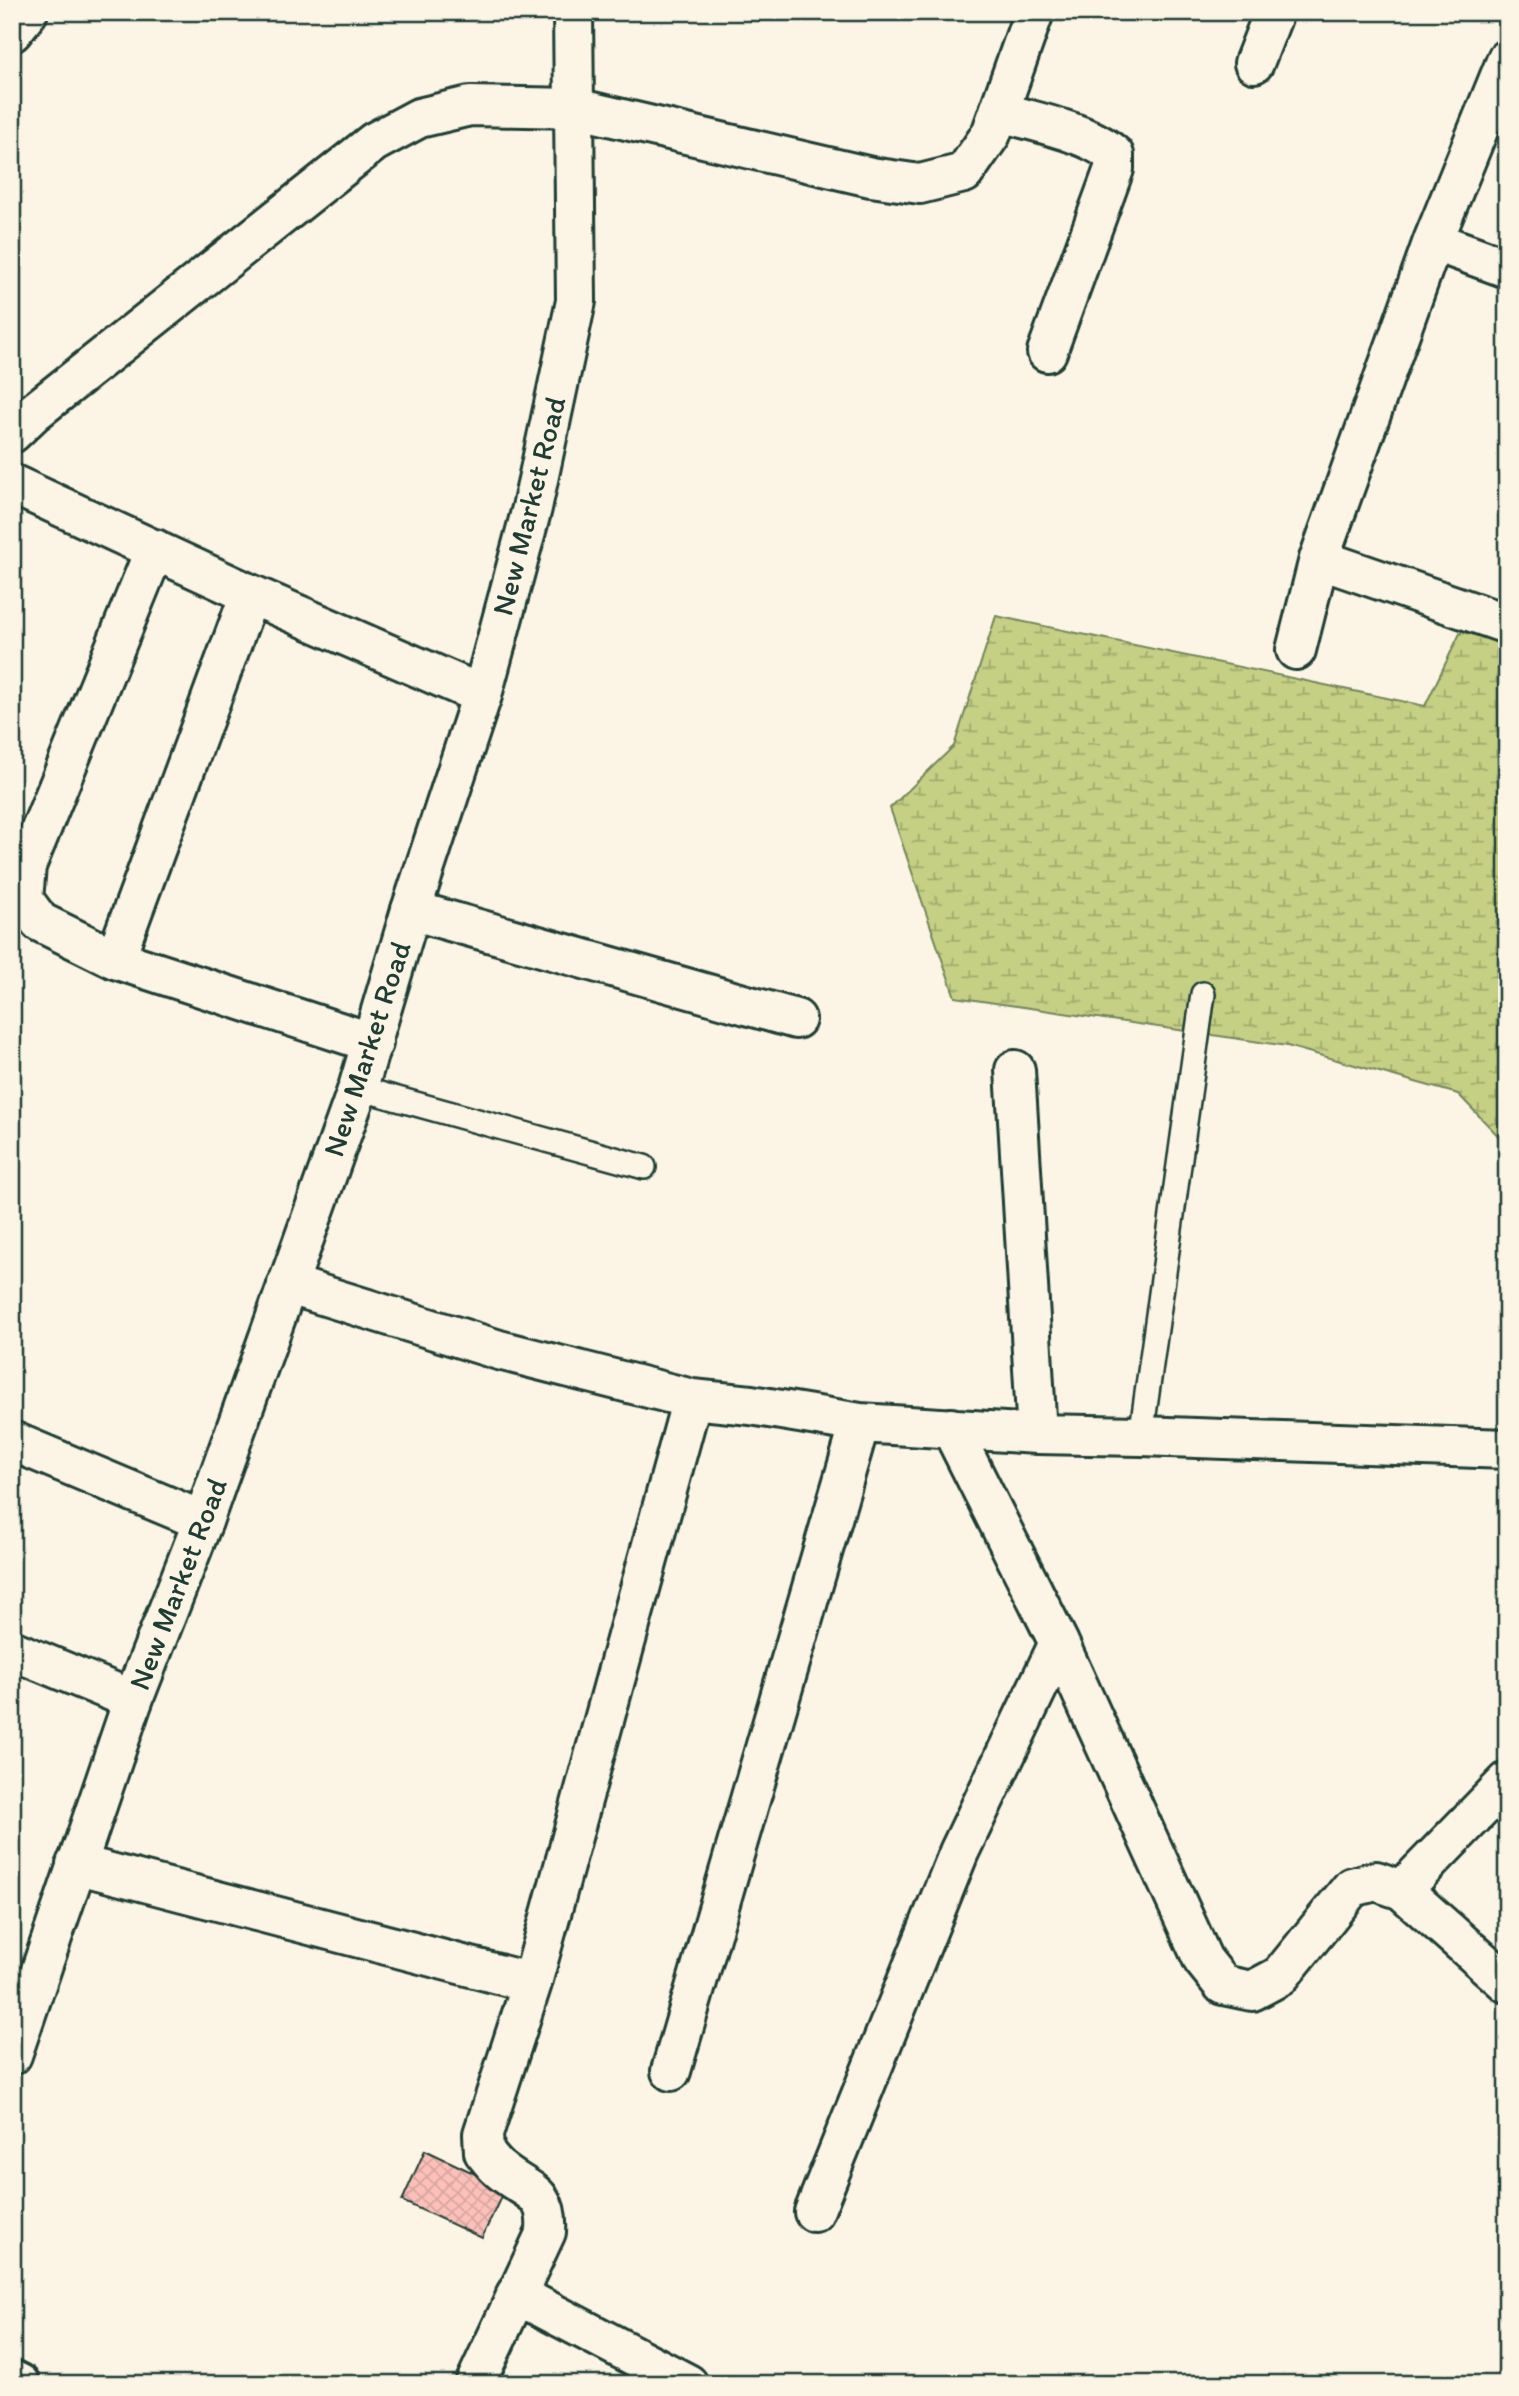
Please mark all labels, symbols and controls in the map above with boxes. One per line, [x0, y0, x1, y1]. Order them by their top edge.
street label: New Market Road [483, 393, 574, 619]
street label: New Market Road [314, 937, 419, 1161]
street label: New Market Road [120, 1473, 235, 1695]

